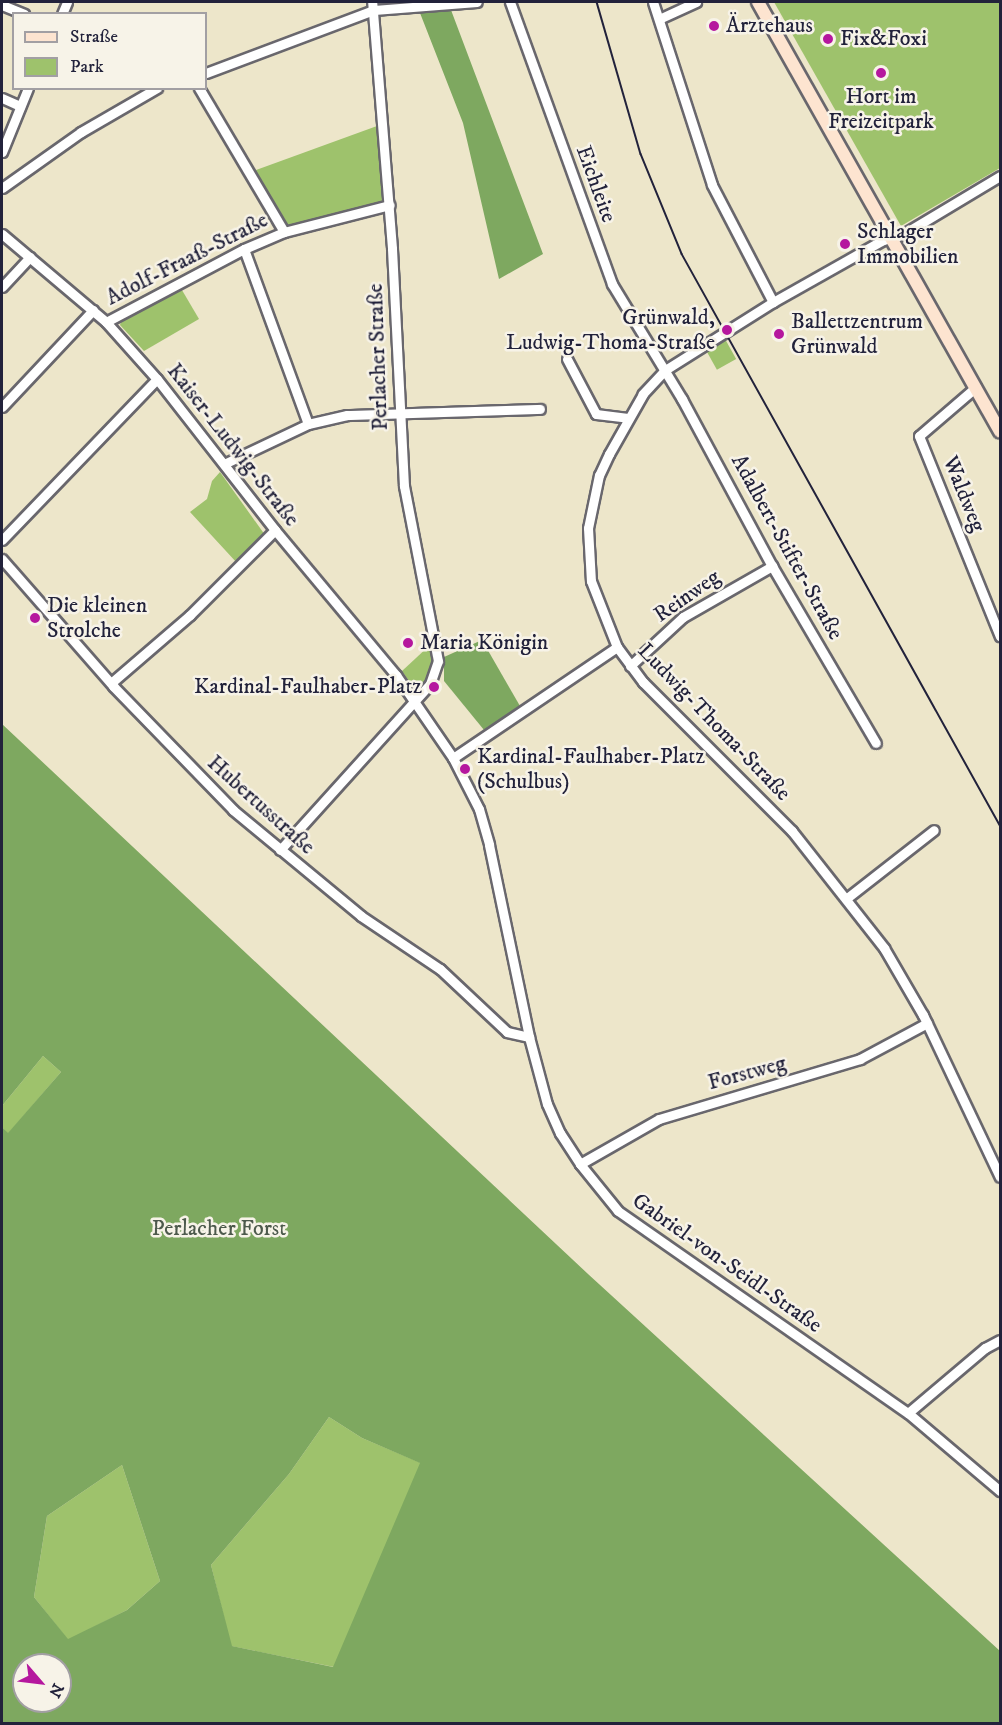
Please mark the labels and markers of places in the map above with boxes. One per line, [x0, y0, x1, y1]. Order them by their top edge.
place label: Ärztehaus [726, 13, 813, 39]
marker: Ärztehaus [707, 19, 721, 33]
place label: Fix&Foxi [840, 26, 927, 52]
marker: Fix&Foxi [821, 32, 835, 46]
marker: Hort im Freizeitpark [874, 66, 888, 80]
place label: Hort im Freizeitpark [828, 83, 934, 134]
place label: Schlager Immobilien [857, 218, 959, 270]
marker: Schlager Immobilien [838, 237, 852, 251]
place label: Grünwald, Ludwig-Thoma-Straße [506, 304, 715, 356]
place label: Ballettzentrum Grünwald [791, 308, 923, 360]
marker: Grünwald, Ludwig-Thoma-Straße [720, 323, 734, 337]
marker: Ballettzentrum Grünwald [772, 327, 786, 341]
place label: Die kleinen Strolche [47, 592, 147, 644]
marker: Die kleinen Strolche [28, 611, 42, 625]
place label: Maria Königin [420, 630, 548, 656]
marker: Maria Königin [401, 636, 415, 650]
place label: Kardinal-Faulhaber-Platz [194, 674, 422, 700]
marker: Kardinal-Faulhaber-Platz [427, 680, 441, 694]
place label: Kardinal-Faulhaber-Platz (Schulbus) [477, 743, 705, 794]
marker: Kardinal-Faulhaber-Platz (Schulbus) [458, 762, 472, 776]

